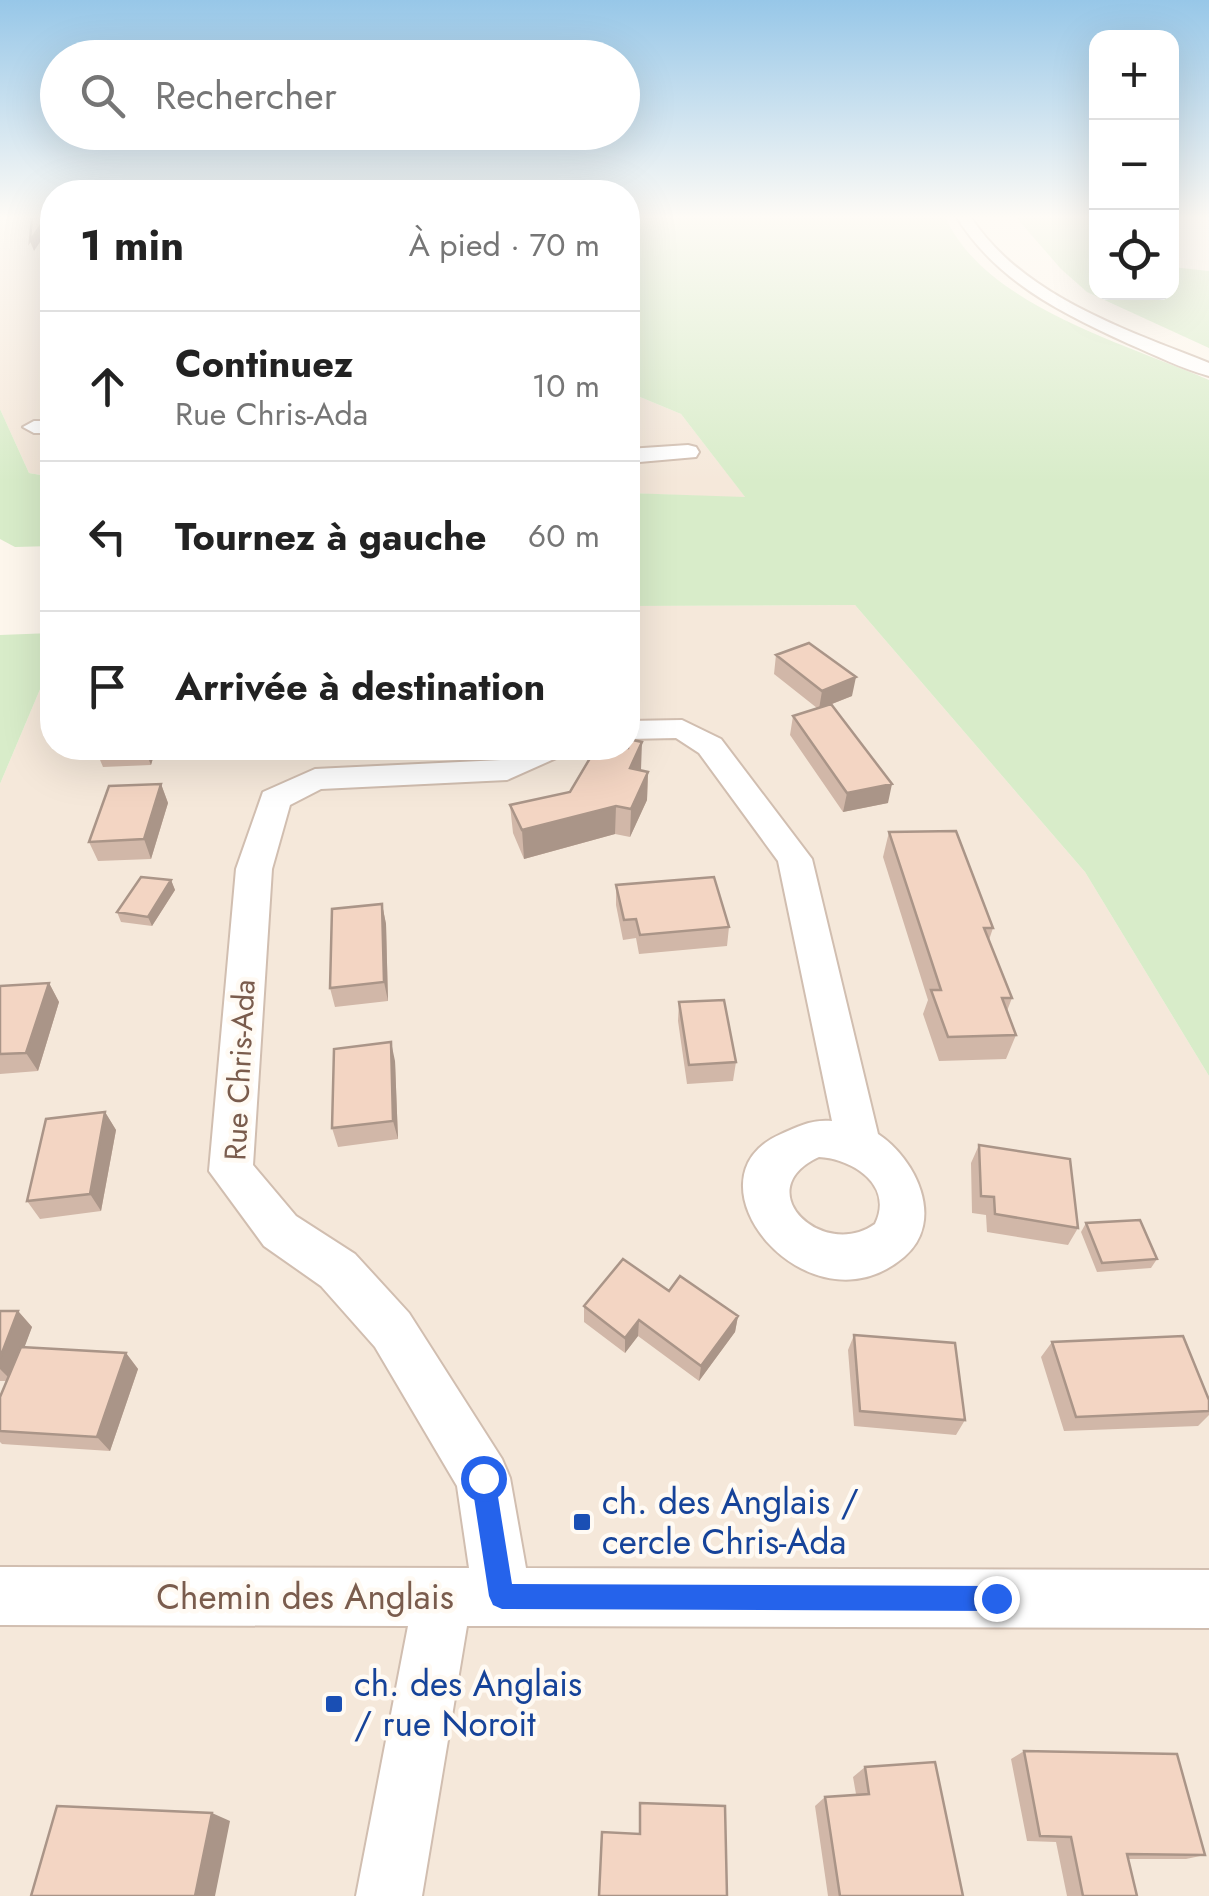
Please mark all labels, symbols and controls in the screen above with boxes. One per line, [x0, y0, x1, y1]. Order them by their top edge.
map controls [1089, 30, 1179, 300]
button: + [1089, 30, 1179, 120]
search box [40, 40, 640, 150]
icon: search [75, 68, 130, 123]
text: Rechercher [155, 68, 337, 123]
button: − [1089, 120, 1179, 210]
button: locate [1089, 210, 1179, 300]
text: 1 min [80, 215, 184, 276]
text: À pied · 70 m [409, 222, 600, 268]
text: Continuez [175, 336, 353, 391]
icon: ahead [80, 359, 135, 414]
text: 10 m [532, 363, 600, 409]
text: Rue Chris-Ada [175, 391, 368, 437]
icon: left [80, 509, 135, 564]
text: Tournez à gauche [175, 509, 486, 564]
text: 60 m [528, 513, 600, 559]
icon: arrive [80, 659, 135, 714]
text: Arrivée à destination [175, 659, 545, 714]
street label: Rue Chris-Ada [213, 978, 266, 1162]
route start [461, 1456, 507, 1502]
place label: ch. des Anglais / cercle Chris-Ada [602, 1477, 859, 1567]
marker: ch. des Anglais / cercle Chris-Ada [571, 1511, 593, 1533]
street label: Chemin des Anglais [156, 1572, 454, 1622]
route end [974, 1576, 1020, 1622]
place label: ch. des Anglais / rue Noroit [354, 1659, 582, 1749]
marker: ch. des Anglais / rue Noroit [323, 1693, 345, 1715]

